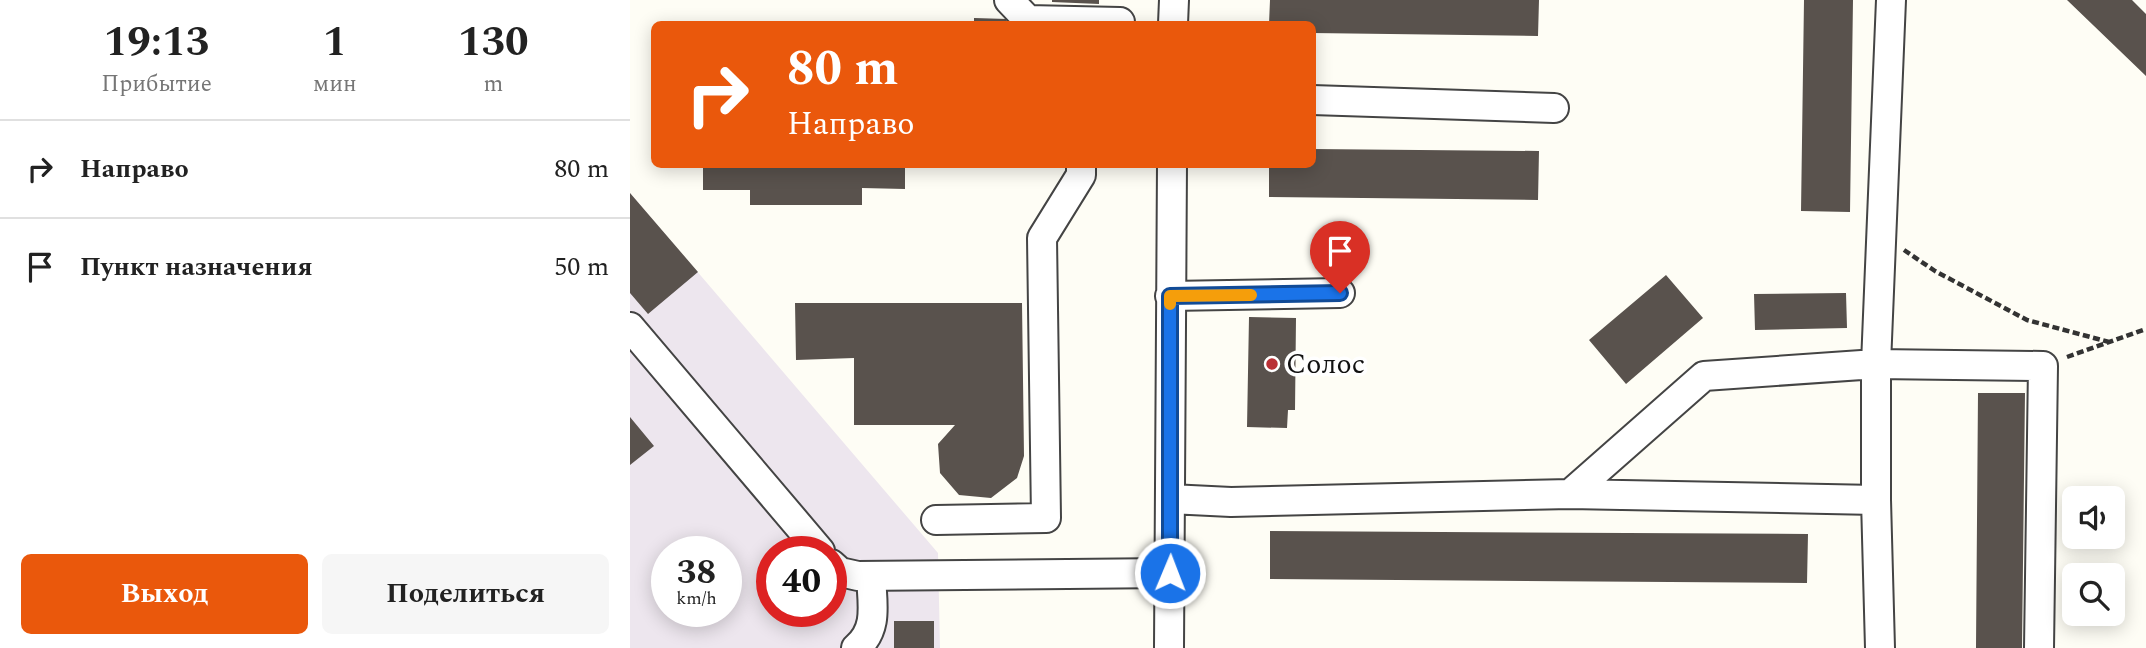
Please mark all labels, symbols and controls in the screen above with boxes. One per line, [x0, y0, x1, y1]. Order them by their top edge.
text: 19:13 [104, 11, 209, 74]
text: 1 [323, 11, 347, 74]
text: 130 [458, 11, 529, 74]
text: 80 m [787, 32, 898, 107]
icon: right [672, 49, 763, 140]
text: Прибытие [101, 67, 212, 102]
text: мин [313, 67, 357, 102]
text: m [483, 67, 503, 102]
text: Направо [787, 100, 914, 149]
text: Направо [80, 149, 189, 189]
text: 80 m [554, 149, 609, 189]
icon: right [21, 150, 59, 188]
pin [1310, 221, 1370, 293]
icon: arrive [1321, 232, 1359, 270]
text: Пункт назначения [80, 247, 313, 287]
text: 50 m [554, 247, 609, 287]
icon: arrive [21, 248, 59, 286]
place label: Солос [1286, 343, 1365, 386]
marker: Солос [1264, 356, 1280, 372]
map controls [2062, 486, 2125, 626]
button: sound [2062, 486, 2125, 549]
speed limit sign: 40 [756, 536, 847, 627]
position arrow [1133, 536, 1207, 610]
text: 38 [677, 546, 716, 599]
button: Выход [21, 554, 308, 634]
button: Поделиться [322, 554, 609, 634]
button: search [2062, 563, 2125, 626]
text: km/h [676, 585, 717, 612]

